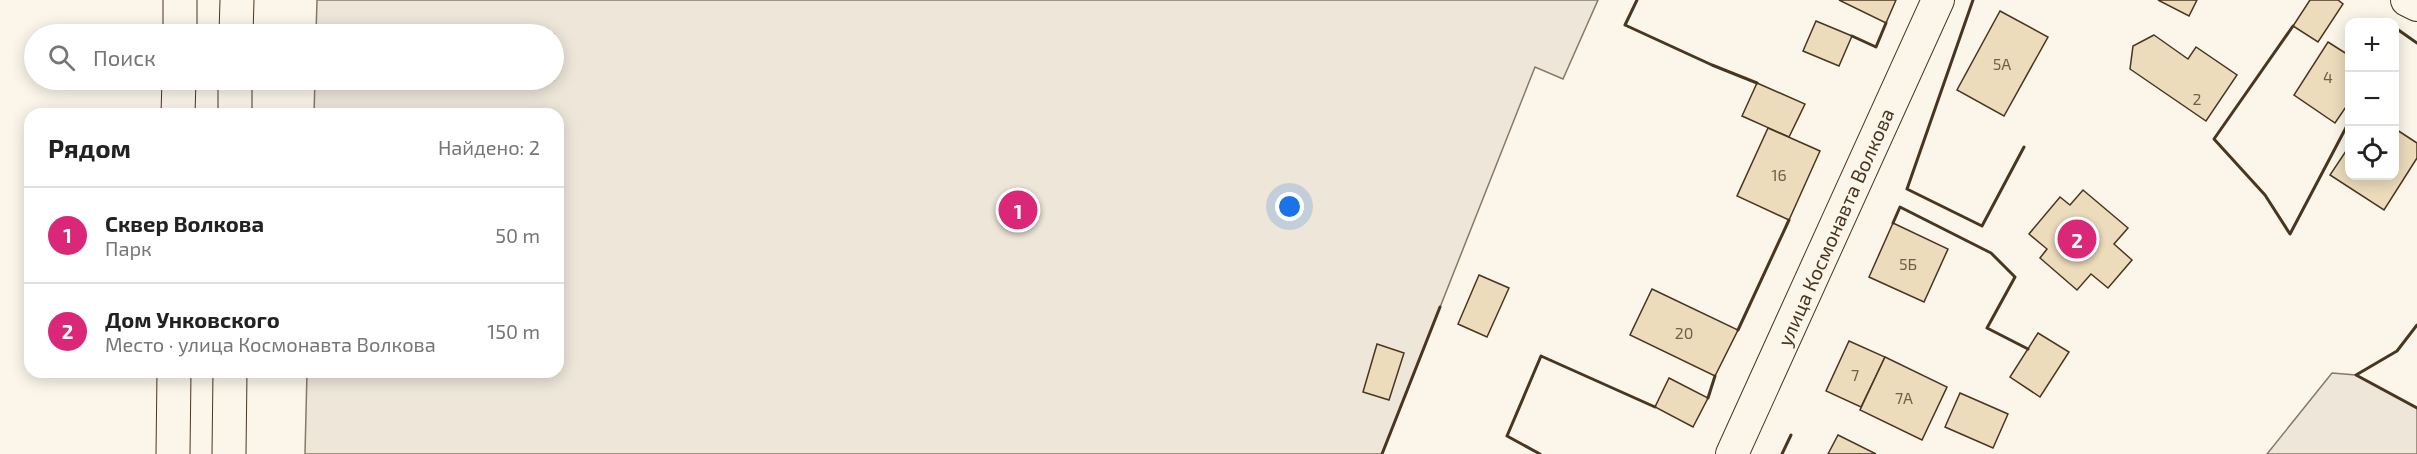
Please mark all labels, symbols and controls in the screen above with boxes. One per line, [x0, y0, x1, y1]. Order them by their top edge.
map controls [2345, 18, 2399, 180]
button: + [2345, 18, 2399, 72]
search box [24, 24, 564, 90]
icon: search [45, 41, 78, 74]
text: Поиск [93, 44, 156, 70]
house number: 5А [1993, 54, 2011, 73]
house number: 4 [2323, 67, 2333, 86]
button: − [2345, 72, 2399, 126]
house number: 2 [2193, 89, 2202, 108]
street label: улица Космонавта Волкова [1772, 104, 1899, 350]
button: locate [2345, 126, 2399, 180]
text: Рядом [48, 132, 131, 163]
text: Найдено: 2 [438, 135, 540, 159]
house number: 16 [1771, 165, 1787, 184]
pin: 1 [998, 188, 1038, 232]
your location [1275, 192, 1304, 221]
text: Сквер Волкова [105, 210, 264, 236]
pin: 2 [2058, 216, 2096, 262]
text: 1 [63, 223, 72, 247]
text: 50 m [495, 223, 540, 247]
text: Парк [105, 236, 152, 260]
house number: 5Б [1899, 254, 1917, 273]
text: Дом Унковского [105, 306, 280, 332]
text: 2 [62, 319, 73, 343]
text: 150 m [487, 319, 540, 343]
house number: 20 [1675, 323, 1693, 342]
text: Место · улица Космонавта Волкова [105, 332, 436, 356]
house number: 7 [1851, 365, 1859, 384]
house number: 7А [1895, 388, 1913, 407]

